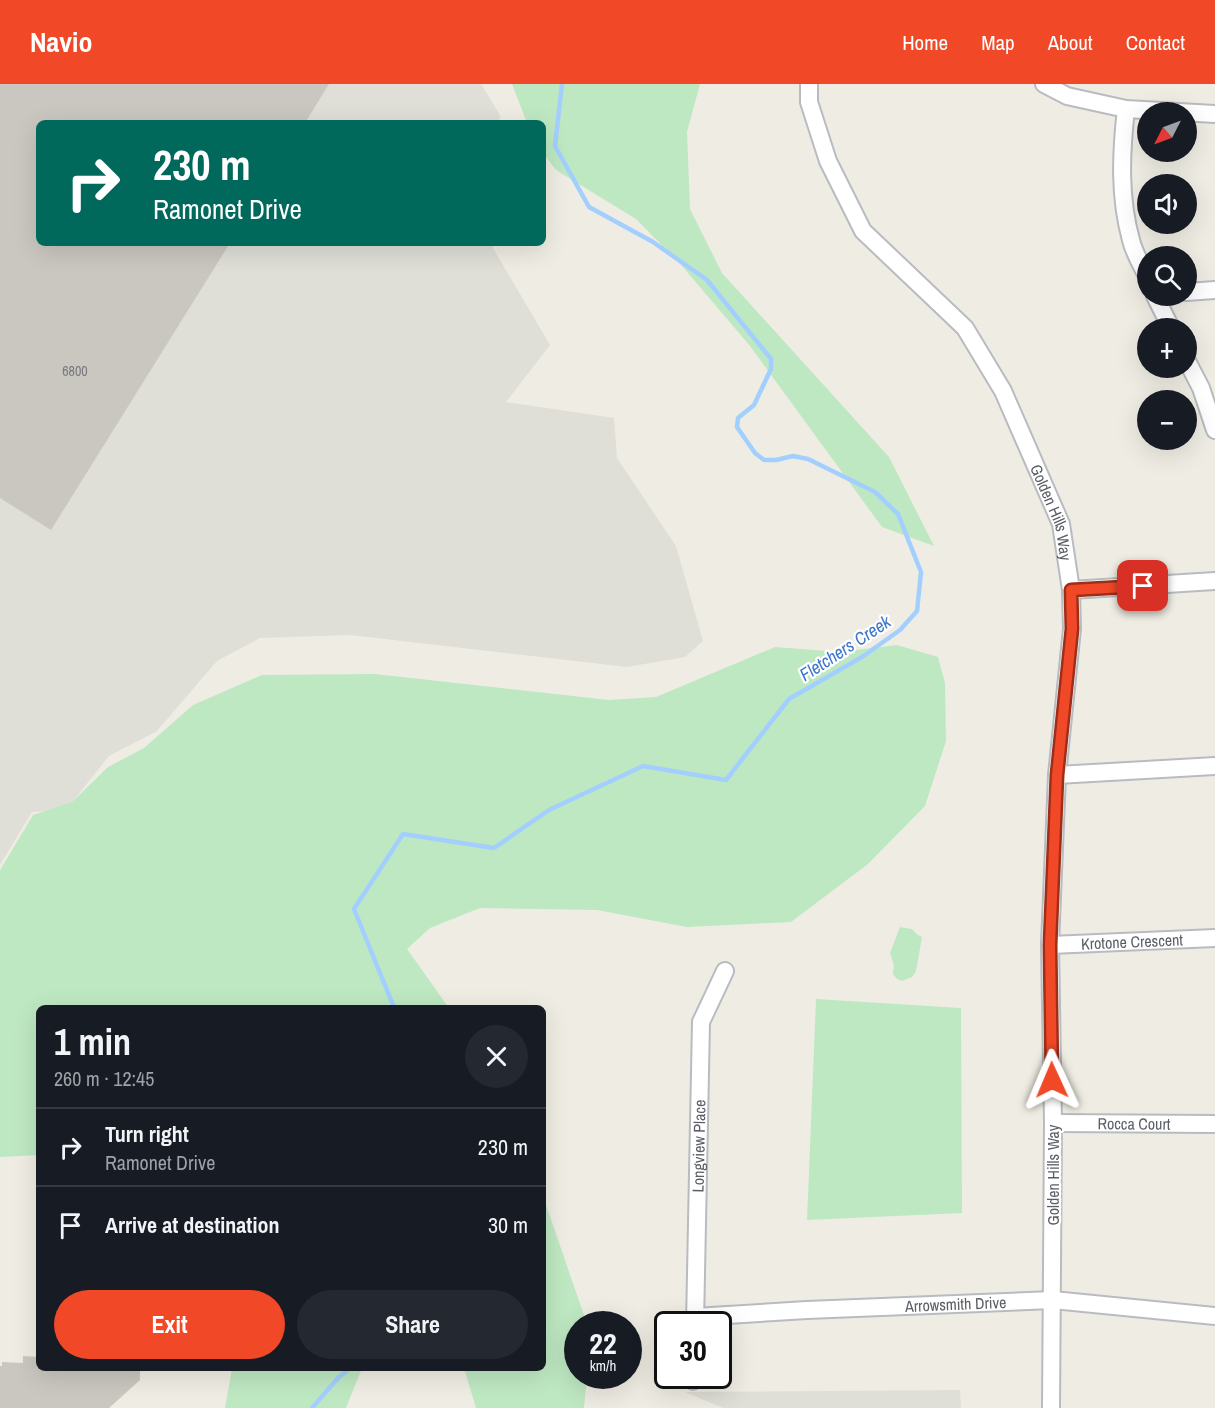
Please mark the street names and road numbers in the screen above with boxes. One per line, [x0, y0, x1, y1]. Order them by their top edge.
street label: Golden Hills Way [1025, 461, 1077, 562]
street label: Krotone Crescent [1080, 928, 1184, 955]
street label: Longview Place [687, 1099, 710, 1193]
street label: Rocca Court [1097, 1112, 1171, 1135]
street label: Golden Hills Way [1042, 1124, 1064, 1225]
street label: Arrowsmith Drive [904, 1291, 1007, 1317]

